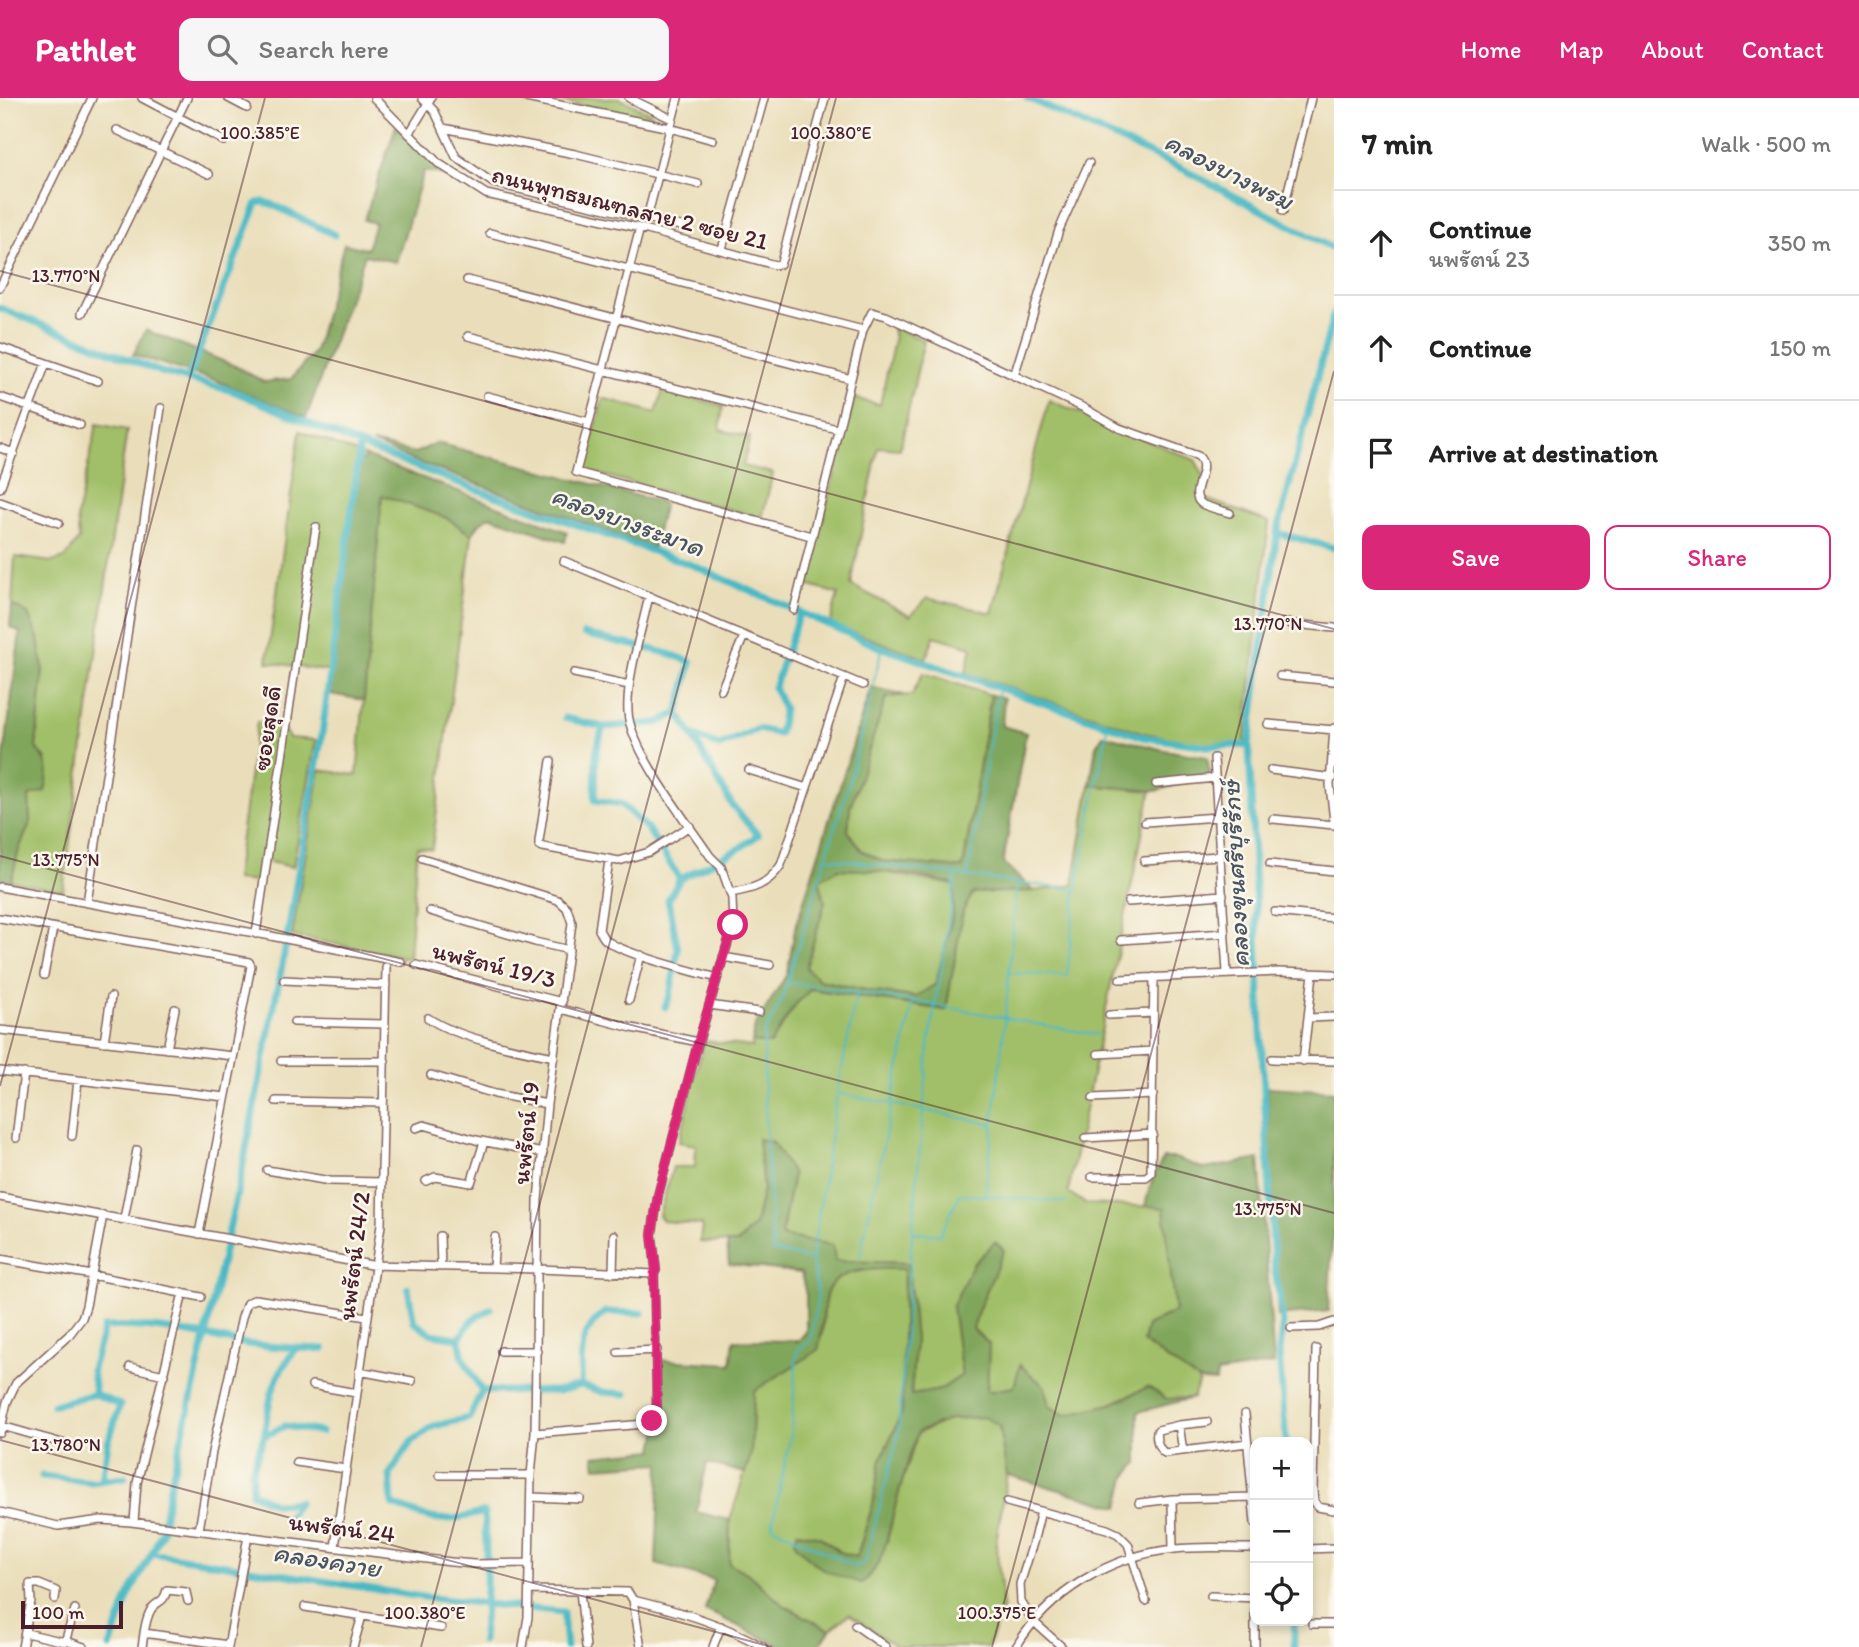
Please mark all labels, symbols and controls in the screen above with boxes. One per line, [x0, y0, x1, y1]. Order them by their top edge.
search box [179, 18, 669, 81]
text: Pathlet [35, 30, 137, 69]
icon: search [203, 30, 241, 68]
text: Search here [259, 33, 389, 65]
text: Home [1461, 35, 1521, 64]
text: Map [1559, 35, 1603, 64]
text: About [1641, 35, 1704, 64]
text: Contact [1742, 35, 1824, 64]
text: 100.385°E [220, 122, 300, 144]
text: 100.380°E [791, 122, 872, 144]
water label: คลองบางพรม [1159, 125, 1300, 218]
text: 7 min [1362, 125, 1433, 162]
text: Walk · 500 m [1701, 130, 1831, 158]
street label: ถนนพุทธมณฑลสาย 2 ซอย 21 [489, 159, 771, 258]
text: Continue [1429, 213, 1532, 245]
icon: ahead [1362, 224, 1400, 262]
text: 350 m [1768, 229, 1831, 257]
text: นพรัตน์ 23 [1429, 245, 1530, 273]
text: 13.770°N [32, 265, 101, 287]
icon: ahead [1362, 329, 1400, 367]
text: Continue [1429, 332, 1532, 364]
text: 150 m [1770, 334, 1831, 362]
icon: arrive [1362, 434, 1400, 472]
text: Arrive at destination [1429, 437, 1658, 469]
water label: คลองบางระมาด [547, 479, 709, 564]
button: Save [1362, 525, 1590, 590]
button: Share [1604, 525, 1831, 590]
text: 13.770°N [1234, 613, 1303, 635]
street label: ซอยสุดดี [246, 684, 289, 772]
water label: คลองขุนศรีบุรีรักษ์ [1214, 777, 1257, 968]
text: 13.775°N [32, 849, 100, 871]
route start [717, 909, 748, 940]
street label: นพรัตน์ 19/3 [429, 935, 559, 994]
street label: นพรัตน์ 19 [506, 1080, 545, 1186]
street label: นพรัตน์ 24/2 [331, 1190, 376, 1322]
text: 13.775°N [1234, 1198, 1302, 1220]
route end [636, 1405, 667, 1436]
text: 13.780°N [31, 1434, 101, 1456]
map controls [1250, 1437, 1313, 1626]
button: + [1250, 1437, 1313, 1500]
button: − [1250, 1500, 1313, 1563]
street label: นพรัตน์ 24 [287, 1507, 397, 1548]
water label: คลองควาย [271, 1536, 385, 1585]
button: locate [1250, 1563, 1313, 1626]
scale bar [21, 1598, 122, 1630]
text: 100 m [32, 1601, 84, 1624]
text: 100.380°E [385, 1602, 466, 1624]
text: 100.375°E [958, 1602, 1036, 1624]

